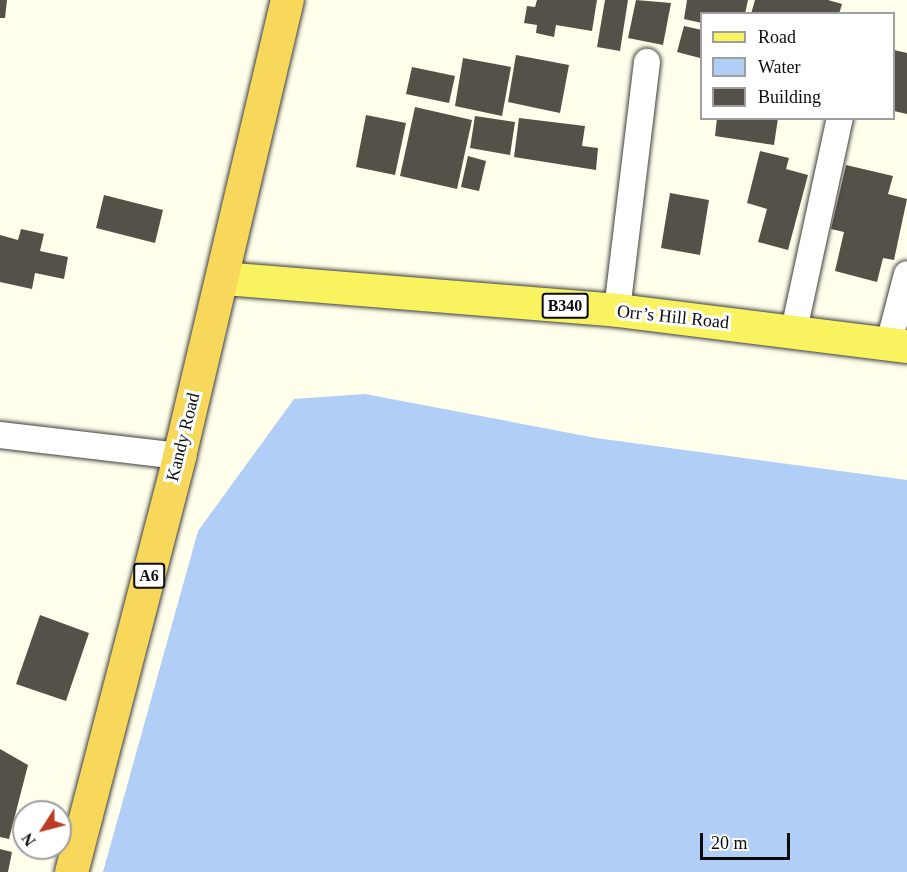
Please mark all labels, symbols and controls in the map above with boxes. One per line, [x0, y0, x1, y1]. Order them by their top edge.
legend [700, 12, 895, 120]
text: Road [758, 27, 796, 47]
text: Water [758, 57, 801, 77]
text: Building [758, 87, 821, 107]
road number: B340 [541, 293, 589, 319]
street label: Orr’s Hill Road [616, 300, 730, 334]
street label: Kandy Road [162, 390, 204, 484]
road number: A6 [132, 563, 166, 589]
north arrow [12, 800, 72, 860]
scale bar [703, 821, 793, 859]
text: N [18, 830, 39, 849]
text: 20 m [711, 833, 748, 853]

